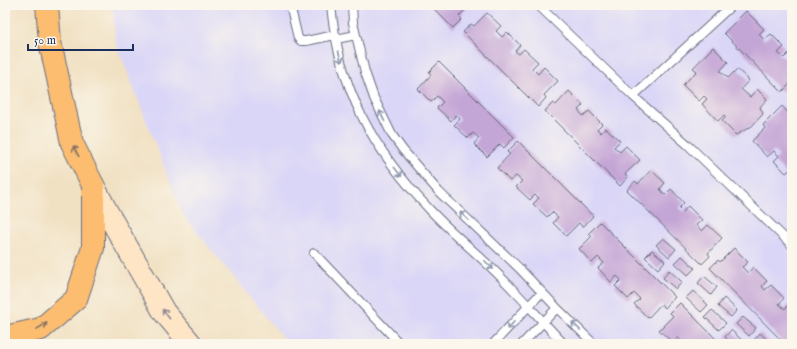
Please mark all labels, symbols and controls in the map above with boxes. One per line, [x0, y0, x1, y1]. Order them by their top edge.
scale bar [28, 26, 133, 52]
text: 50 m [34, 33, 56, 48]
one-way arrow [337, 50, 344, 63]
one-way arrow [378, 111, 385, 123]
one-way arrow [72, 145, 79, 157]
one-way arrow [393, 167, 402, 178]
one-way arrow [459, 211, 469, 221]
one-way arrow [484, 260, 494, 270]
one-way arrow [161, 309, 170, 320]
one-way arrow [506, 320, 516, 330]
one-way arrow [571, 321, 581, 331]
one-way arrow [36, 322, 48, 330]

